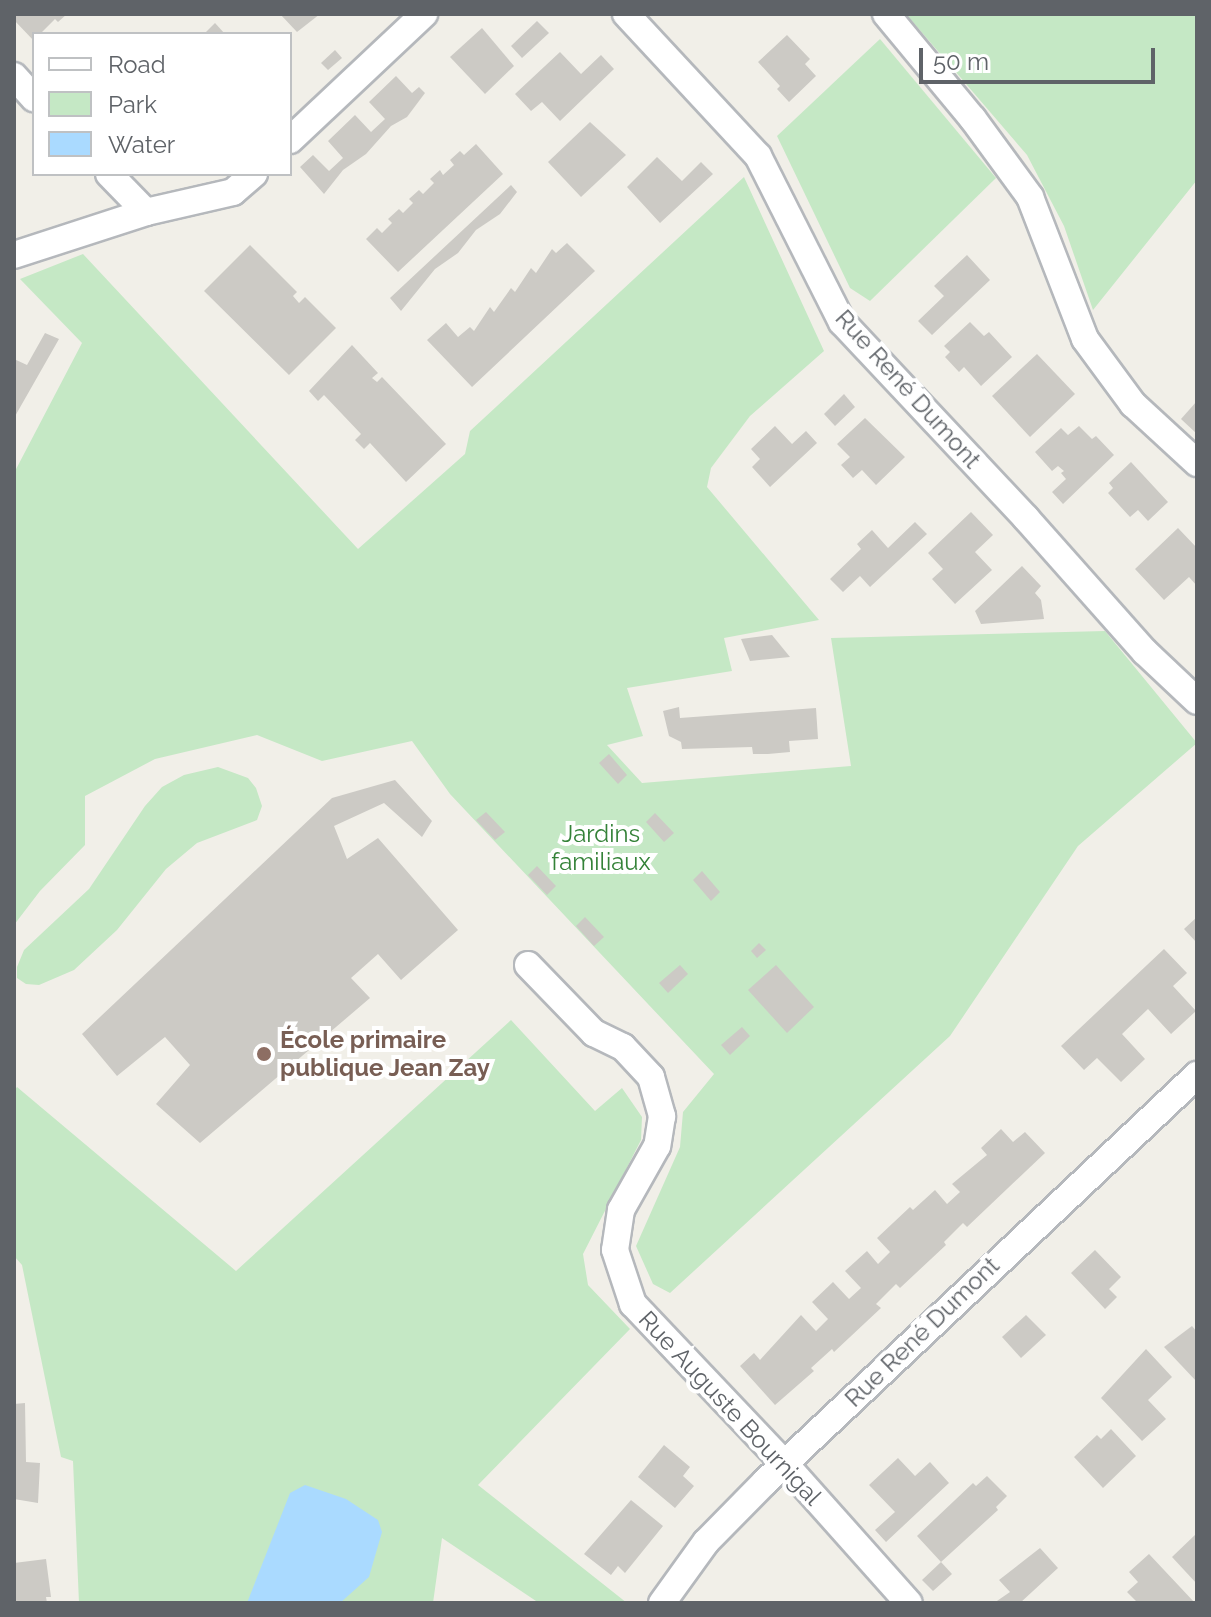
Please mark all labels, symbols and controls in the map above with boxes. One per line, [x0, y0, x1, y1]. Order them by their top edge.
legend [32, 32, 292, 176]
scale bar [923, 32, 1159, 82]
text: 50 m [933, 47, 989, 76]
text: Road [108, 50, 166, 79]
text: Park [108, 90, 157, 119]
text: Water [108, 130, 175, 159]
street label: Rue René Dumont [829, 304, 987, 474]
park label: Jardins familiaux [551, 820, 651, 876]
place label: École primaire publique Jean Zay [280, 1026, 491, 1082]
marker: École primaire publique Jean Zay [255, 1045, 273, 1063]
street label: Rue René Dumont [839, 1251, 1005, 1413]
street label: Rue Auguste Bournigal [632, 1305, 828, 1511]

